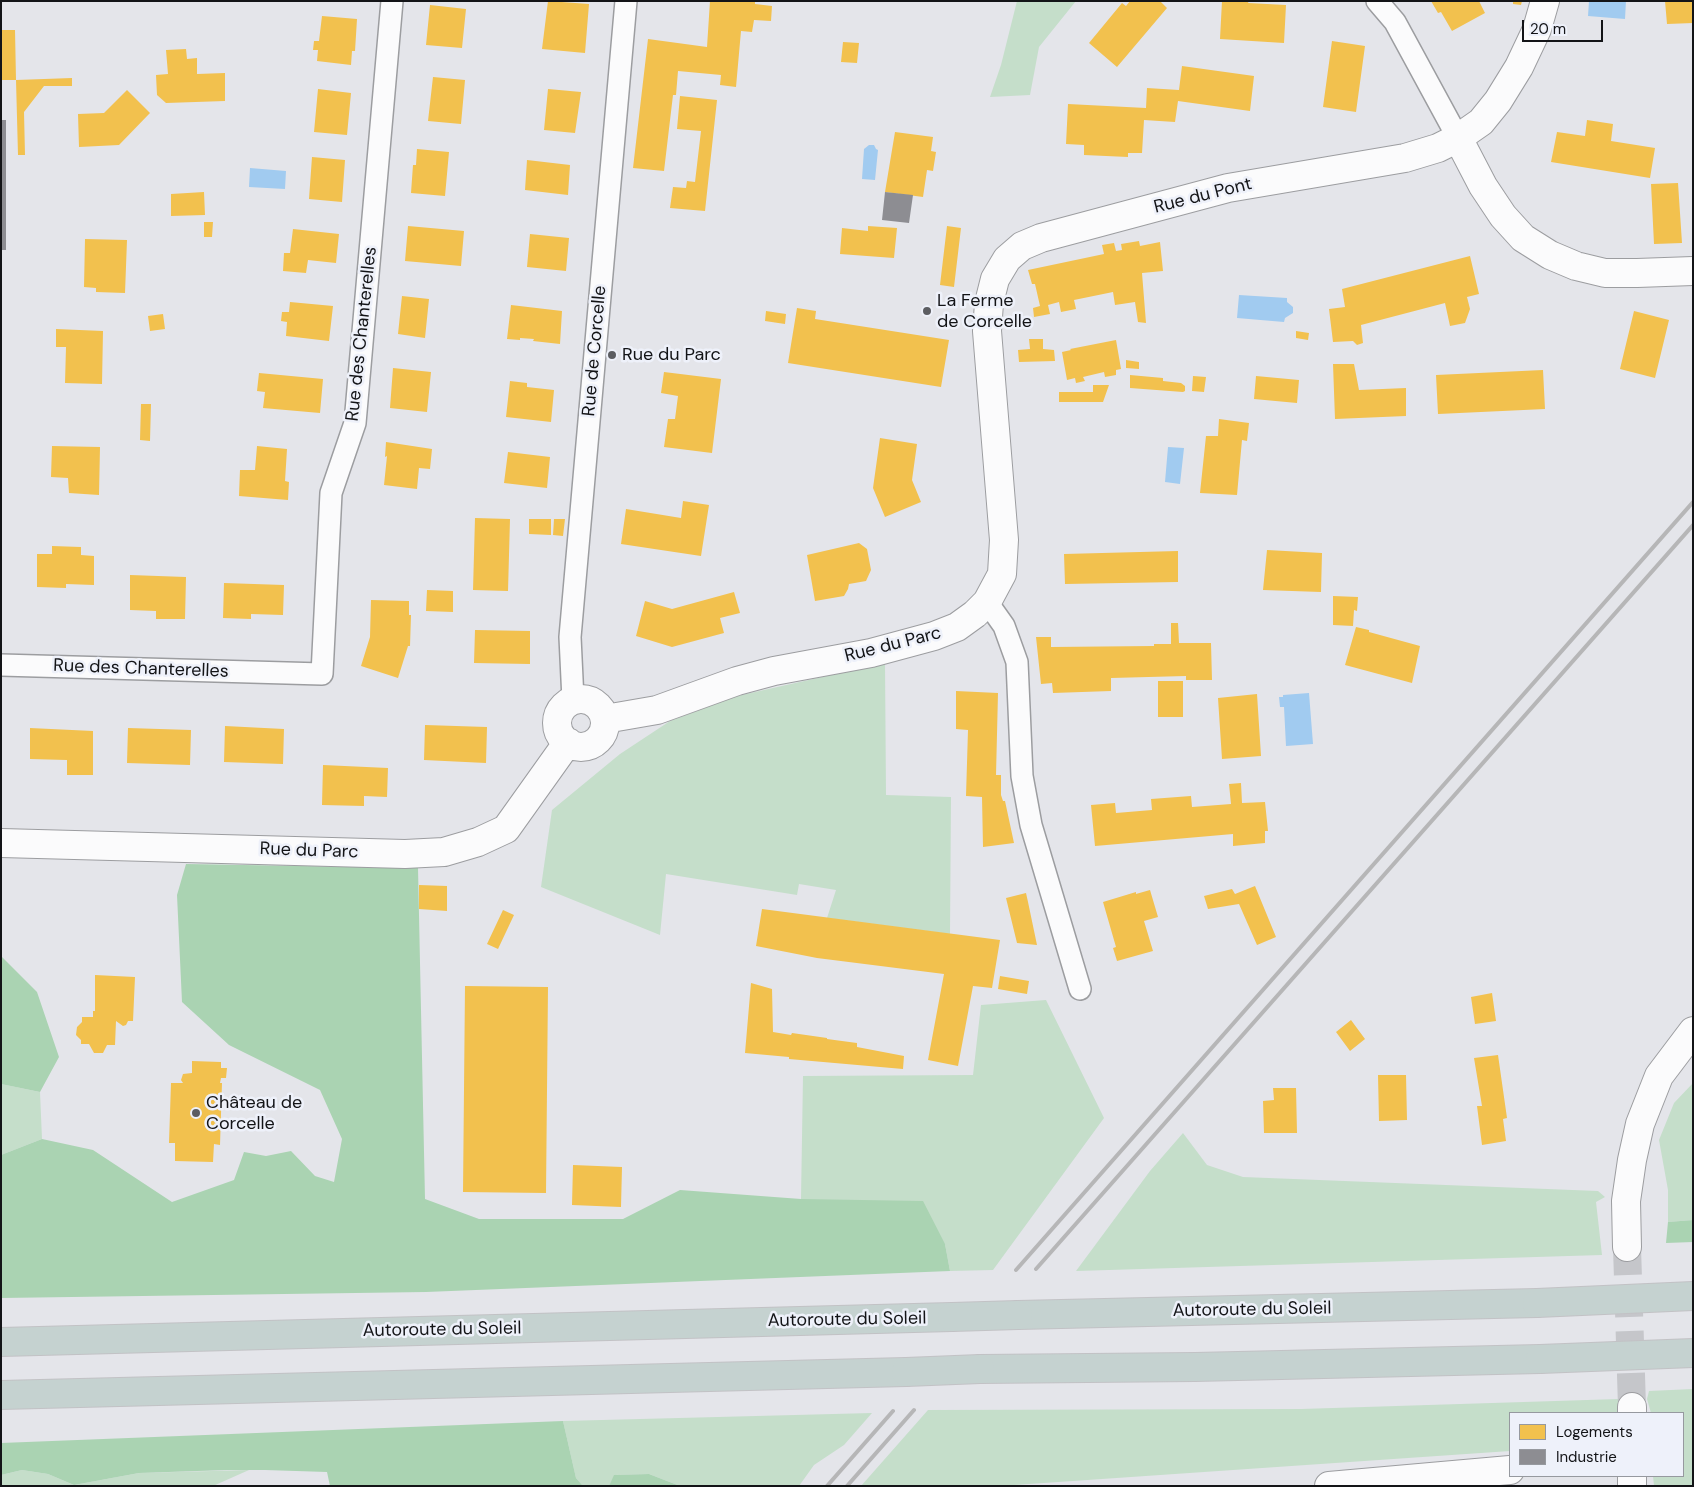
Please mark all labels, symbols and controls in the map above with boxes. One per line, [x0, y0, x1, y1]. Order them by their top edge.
scale bar [1524, 10, 1605, 42]
text: 20 m [1530, 19, 1566, 39]
street label: Rue du Pont [1152, 173, 1254, 219]
street label: Rue des Chanterelles [342, 246, 382, 422]
street label: Rue de Corcelle [579, 285, 611, 417]
place label: La Ferme de Corcelle [937, 290, 1032, 332]
marker: La Ferme de Corcelle [921, 305, 933, 317]
place label: Rue du Parc [622, 344, 721, 366]
marker: Rue du Parc [606, 349, 618, 361]
street label: Rue du Parc [842, 623, 944, 667]
street label: Rue des Chanterelles [53, 655, 229, 683]
street label: Rue du Parc [259, 838, 359, 864]
place label: Château de Corcelle [206, 1092, 302, 1134]
marker: Château de Corcelle [190, 1107, 202, 1119]
street label: Autoroute du Soleil [1172, 1298, 1332, 1322]
street label: Autoroute du Soleil [767, 1308, 927, 1332]
street label: Autoroute du Soleil [362, 1318, 522, 1342]
legend [1509, 1412, 1684, 1477]
text: Logements [1556, 1422, 1633, 1442]
text: Industrie [1556, 1447, 1617, 1467]

